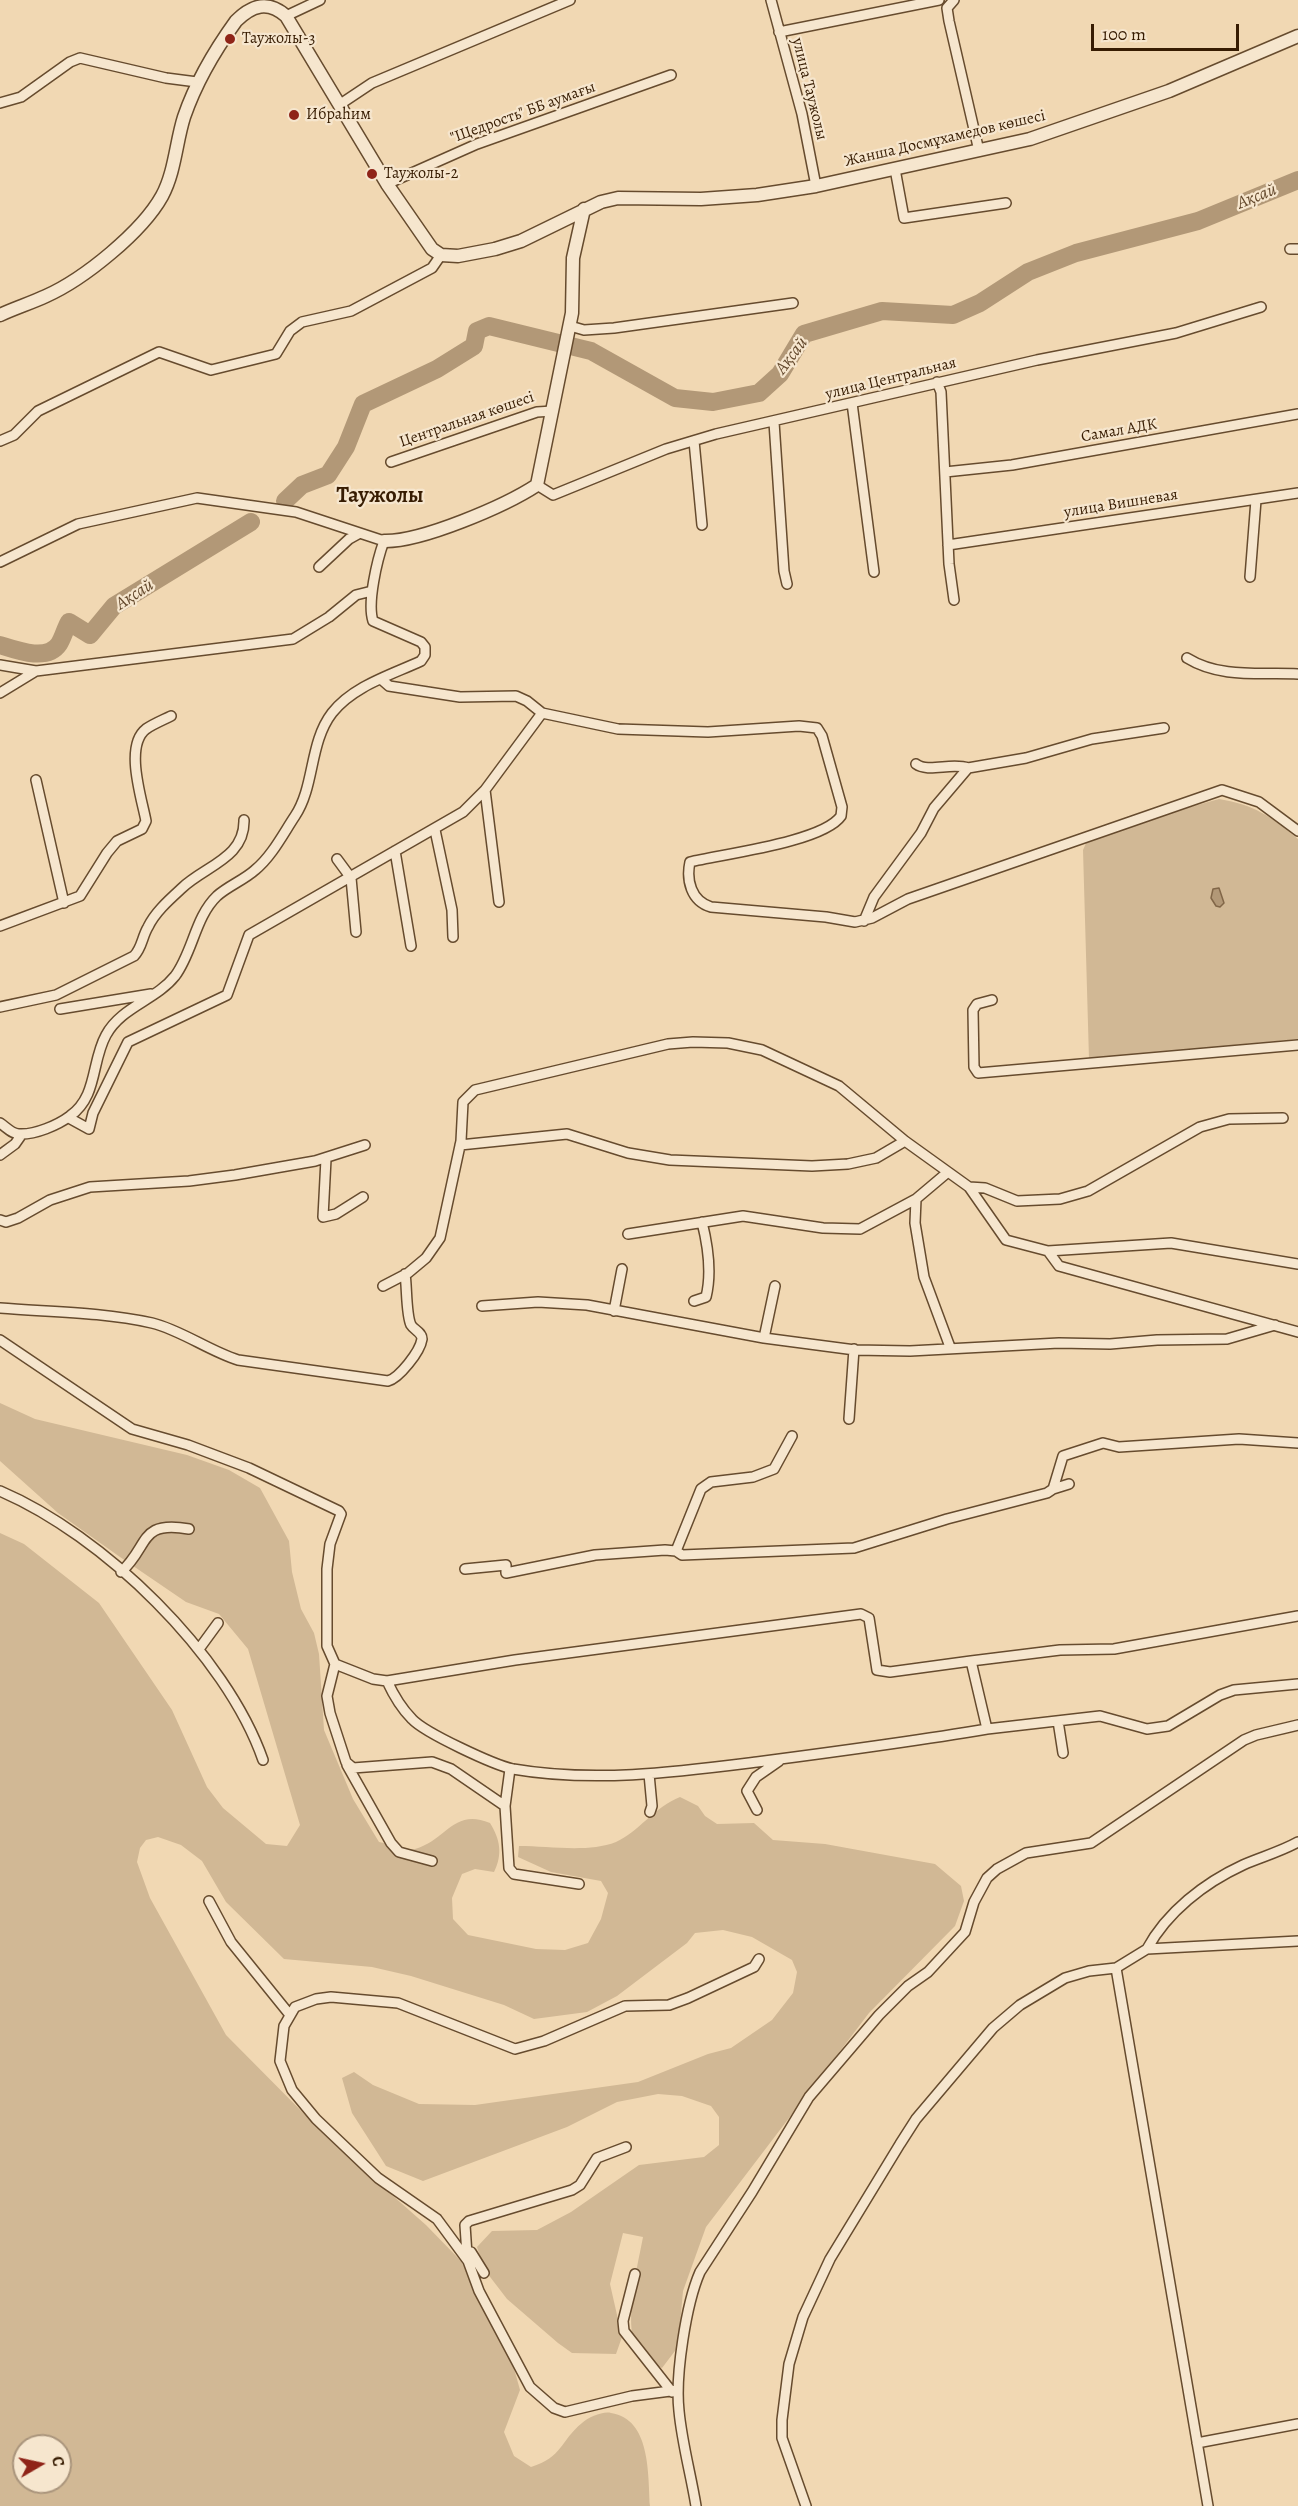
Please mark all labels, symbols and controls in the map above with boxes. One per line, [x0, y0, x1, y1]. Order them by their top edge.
scale bar [1094, 12, 1242, 50]
text: 100 m [1102, 22, 1146, 46]
place label: Таужолы-3 [242, 29, 315, 49]
marker: Таужолы-3 [223, 32, 237, 46]
street label: улица Таужолы [787, 36, 831, 142]
street label: "Щедрость" ББ аумағы [448, 78, 598, 148]
place label: Ибраһим [306, 105, 371, 125]
street label: Жанша Досмұхамедов көшесі [843, 107, 1047, 171]
marker: Ибраһим [287, 108, 301, 122]
place label: Таужолы-2 [384, 164, 458, 184]
marker: Таужолы-2 [365, 167, 379, 181]
water label: Ақсай [1234, 179, 1280, 215]
water label: Ақсай [771, 333, 813, 379]
street label: улица Центральная [824, 353, 958, 405]
street label: Центральная көшесі [397, 388, 537, 452]
street label: Самал АДК [1080, 415, 1158, 447]
district label: Таужолы [336, 484, 424, 510]
street label: улица Вишневая [1063, 486, 1179, 522]
water label: Ақсай [112, 575, 158, 615]
north arrow [12, 2434, 72, 2494]
text: С [46, 2455, 69, 2468]

